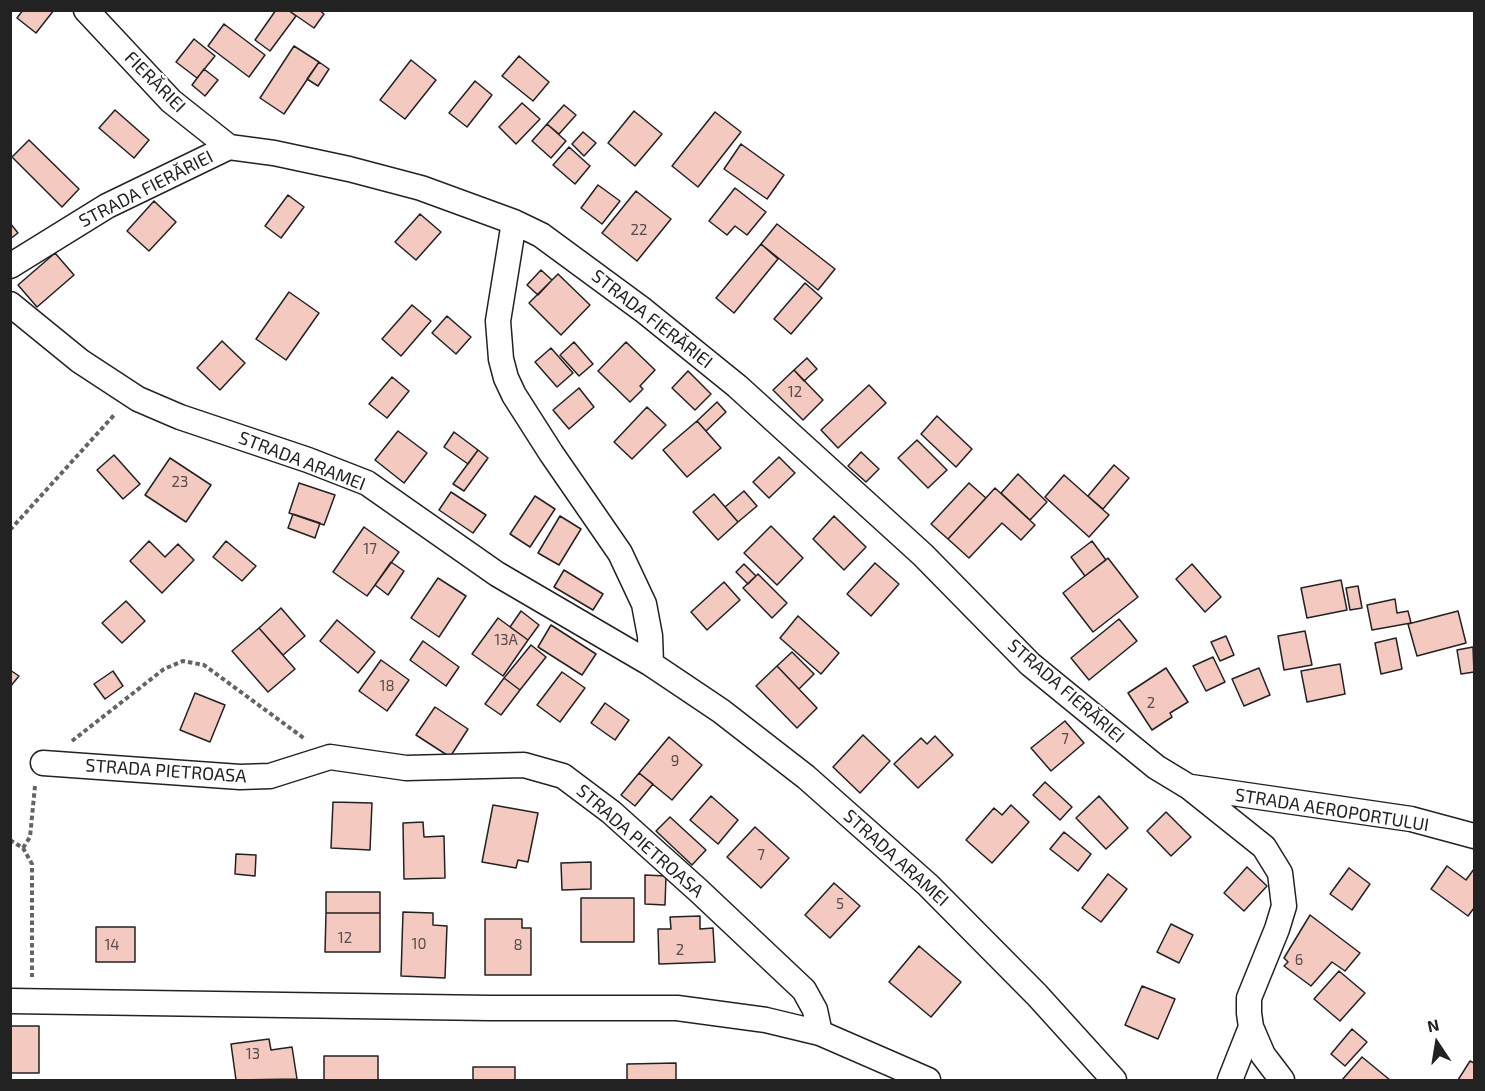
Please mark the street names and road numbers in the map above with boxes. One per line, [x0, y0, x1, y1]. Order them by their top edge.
street label: FIERĂRIEI [120, 47, 190, 117]
street label: STRADA FIERĂRIEI [75, 146, 217, 232]
street label: STRADA FIERĂRIEI [587, 265, 717, 373]
street label: STRADA ARAMEI [236, 427, 368, 495]
street label: STRADA FIERĂRIEI [1003, 634, 1129, 748]
street label: STRADA PIETROASA [85, 755, 247, 787]
street label: STRADA PIETROASA [572, 780, 708, 902]
street label: STRADA AEROPORTULUI [1233, 784, 1431, 836]
street label: STRADA ARAMEI [839, 805, 953, 911]

